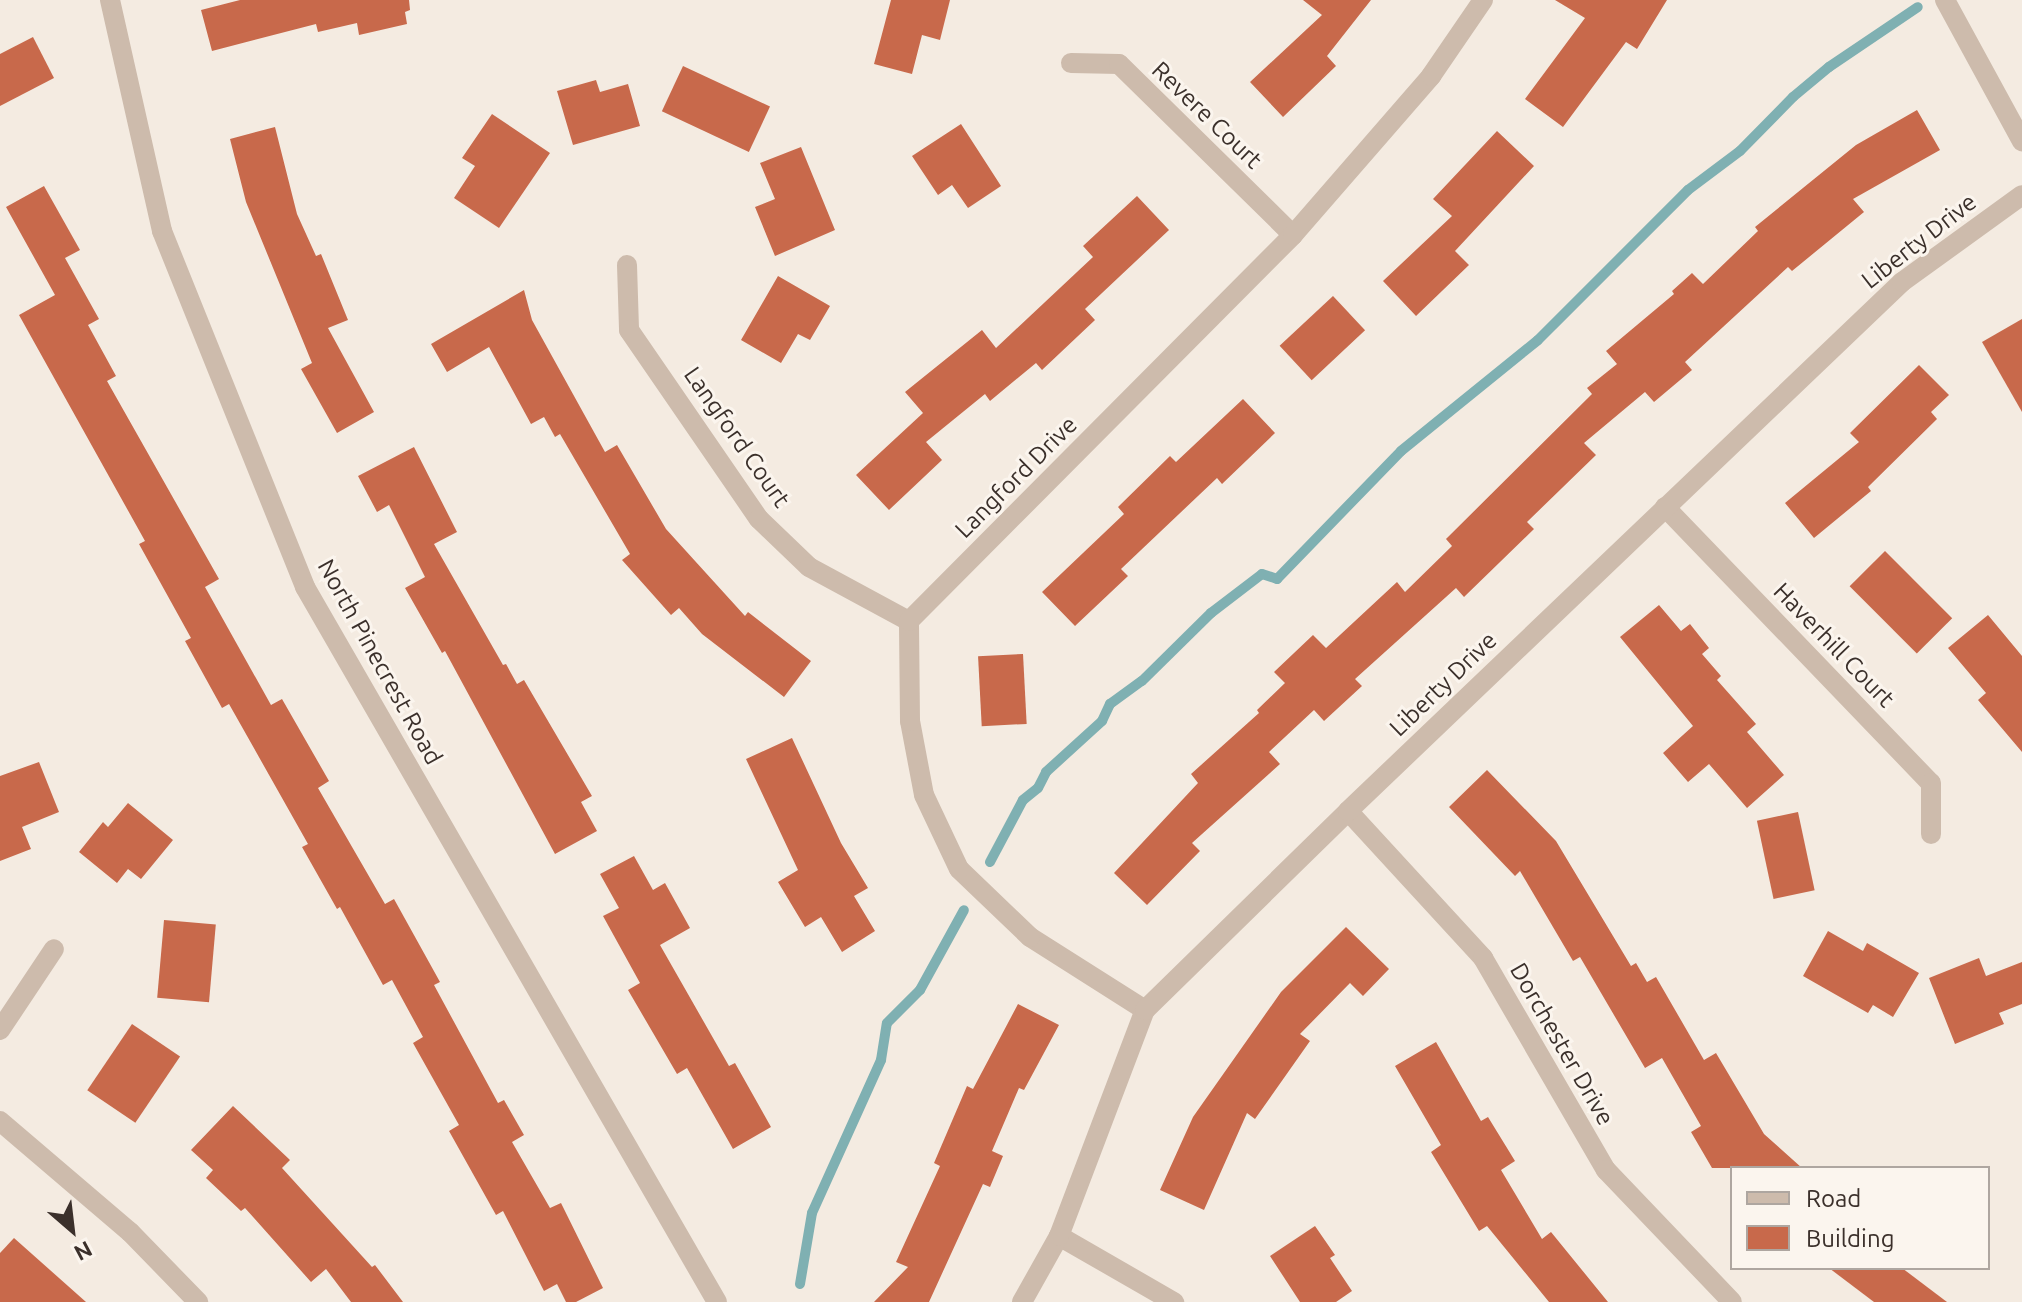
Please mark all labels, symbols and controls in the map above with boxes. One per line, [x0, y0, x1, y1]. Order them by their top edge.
street label: Revere Court [1146, 55, 1268, 175]
street label: Liberty Drive [1856, 187, 1982, 295]
street label: Langford Court [678, 361, 796, 513]
street label: Langford Drive [949, 410, 1083, 544]
street label: North Pinecrest Road [312, 554, 448, 770]
street label: Haverhill Court [1768, 577, 1900, 713]
street label: Liberty Drive [1383, 626, 1503, 742]
street label: Dorchester Drive [1504, 958, 1620, 1130]
legend [1730, 1166, 1990, 1270]
text: Road [1806, 1185, 1861, 1212]
north arrow [32, 1190, 112, 1270]
text: Building [1806, 1225, 1894, 1252]
text: N [70, 1237, 97, 1267]

